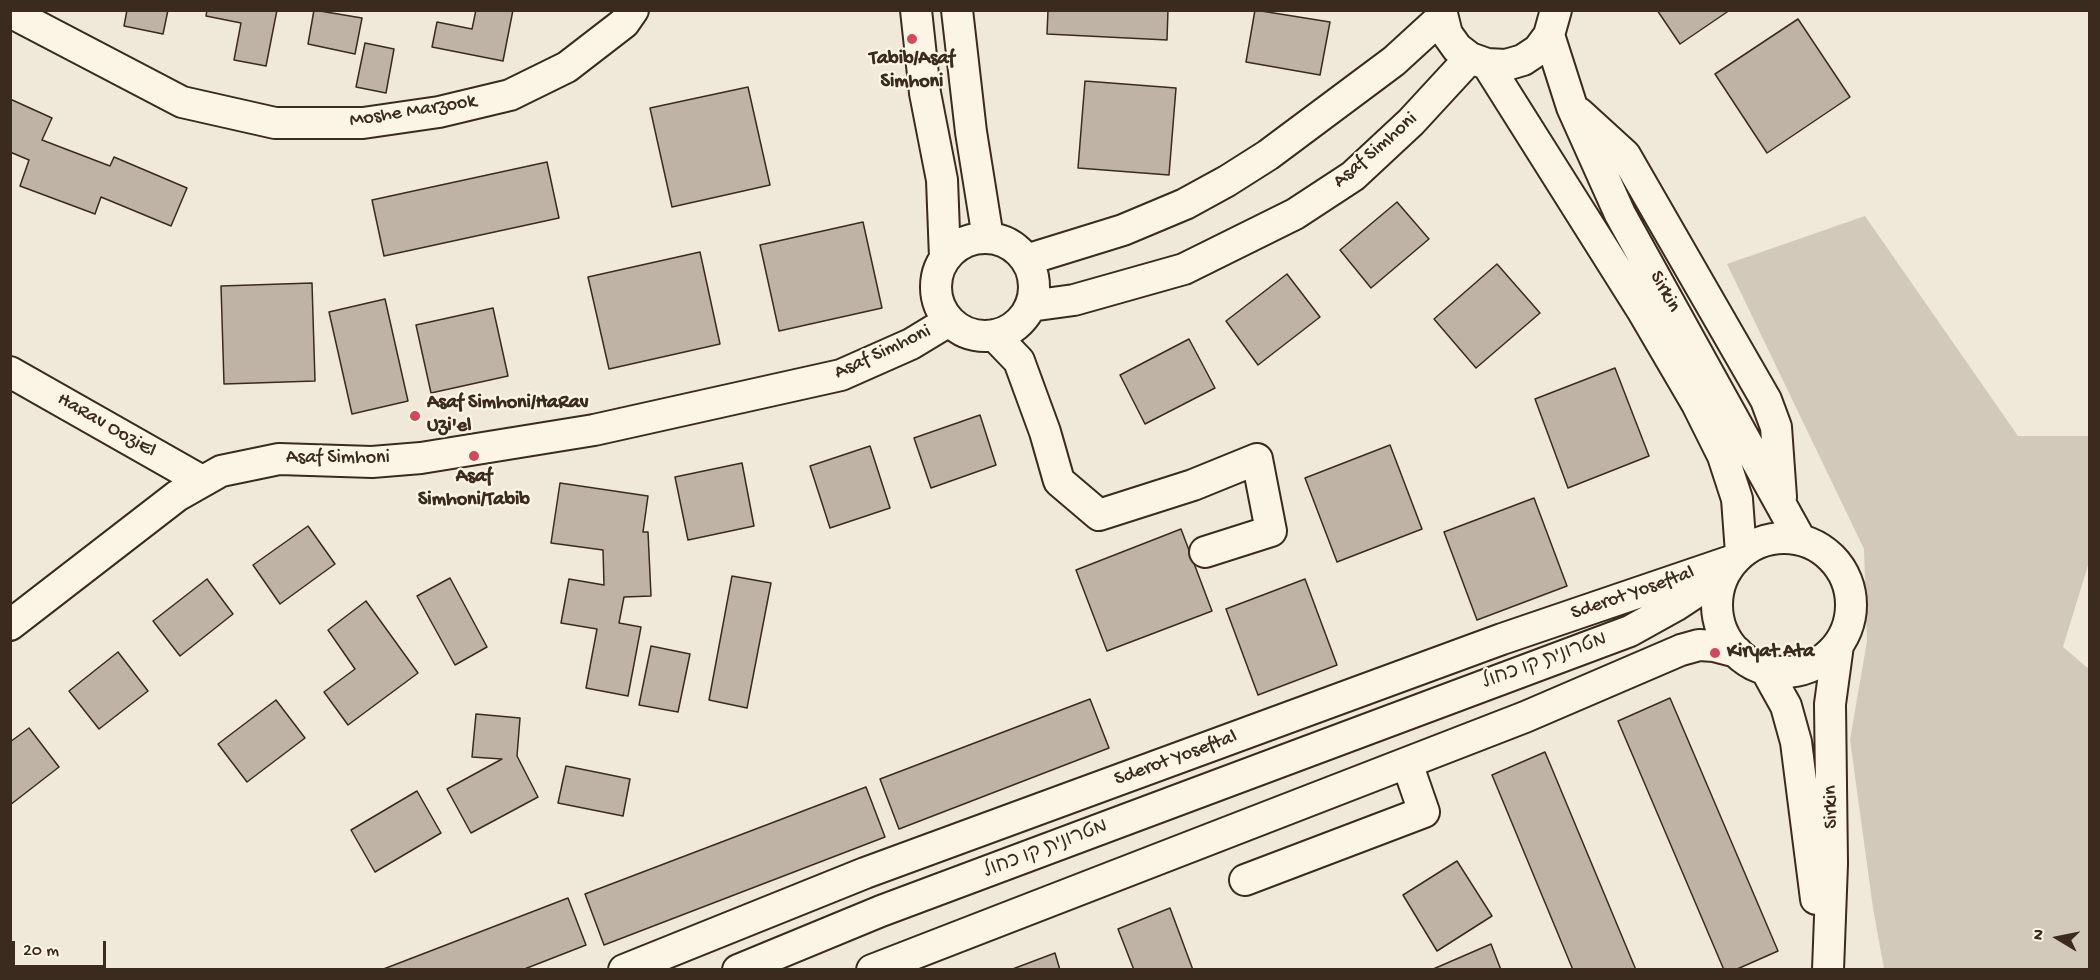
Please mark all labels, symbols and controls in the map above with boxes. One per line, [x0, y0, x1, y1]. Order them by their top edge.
marker: Tabib/Asaf Simhoni [905, 32, 919, 46]
place label: Tabib/Asaf Simhoni [869, 48, 955, 95]
street label: Moshe Marzook [348, 90, 478, 134]
street label: Asaf Simhoni [1329, 108, 1423, 194]
street label: Sirkin [1643, 267, 1685, 317]
street label: Asaf Simhoni [831, 320, 935, 386]
street label: HaRav OoziEl [52, 388, 160, 464]
place label: Asaf Simhoni/HaRav Uzi'el [427, 392, 589, 439]
marker: Asaf Simhoni/HaRav Uzi'el [408, 409, 422, 423]
street label: Asaf Simhoni [286, 447, 390, 471]
marker: Asaf Simhoni/Tabib [467, 449, 481, 463]
place label: Asaf Simhoni/Tabib [418, 466, 530, 513]
street label: Sderot Yoseftal [1568, 562, 1698, 626]
street label: מטרונית קו כחול [1479, 628, 1611, 696]
place label: Kiryat Ata [1727, 641, 1814, 665]
marker: Kiryat Ata [1708, 646, 1722, 660]
street label: Sderot Yoseftal [1111, 726, 1241, 792]
street label: Sirkin [1820, 785, 1844, 829]
street label: מטרונית קו כחול [980, 815, 1112, 885]
north arrow [2028, 908, 2088, 968]
text: N [2030, 928, 2050, 942]
scale bar [15, 929, 110, 967]
text: 20 m [23, 941, 59, 962]

